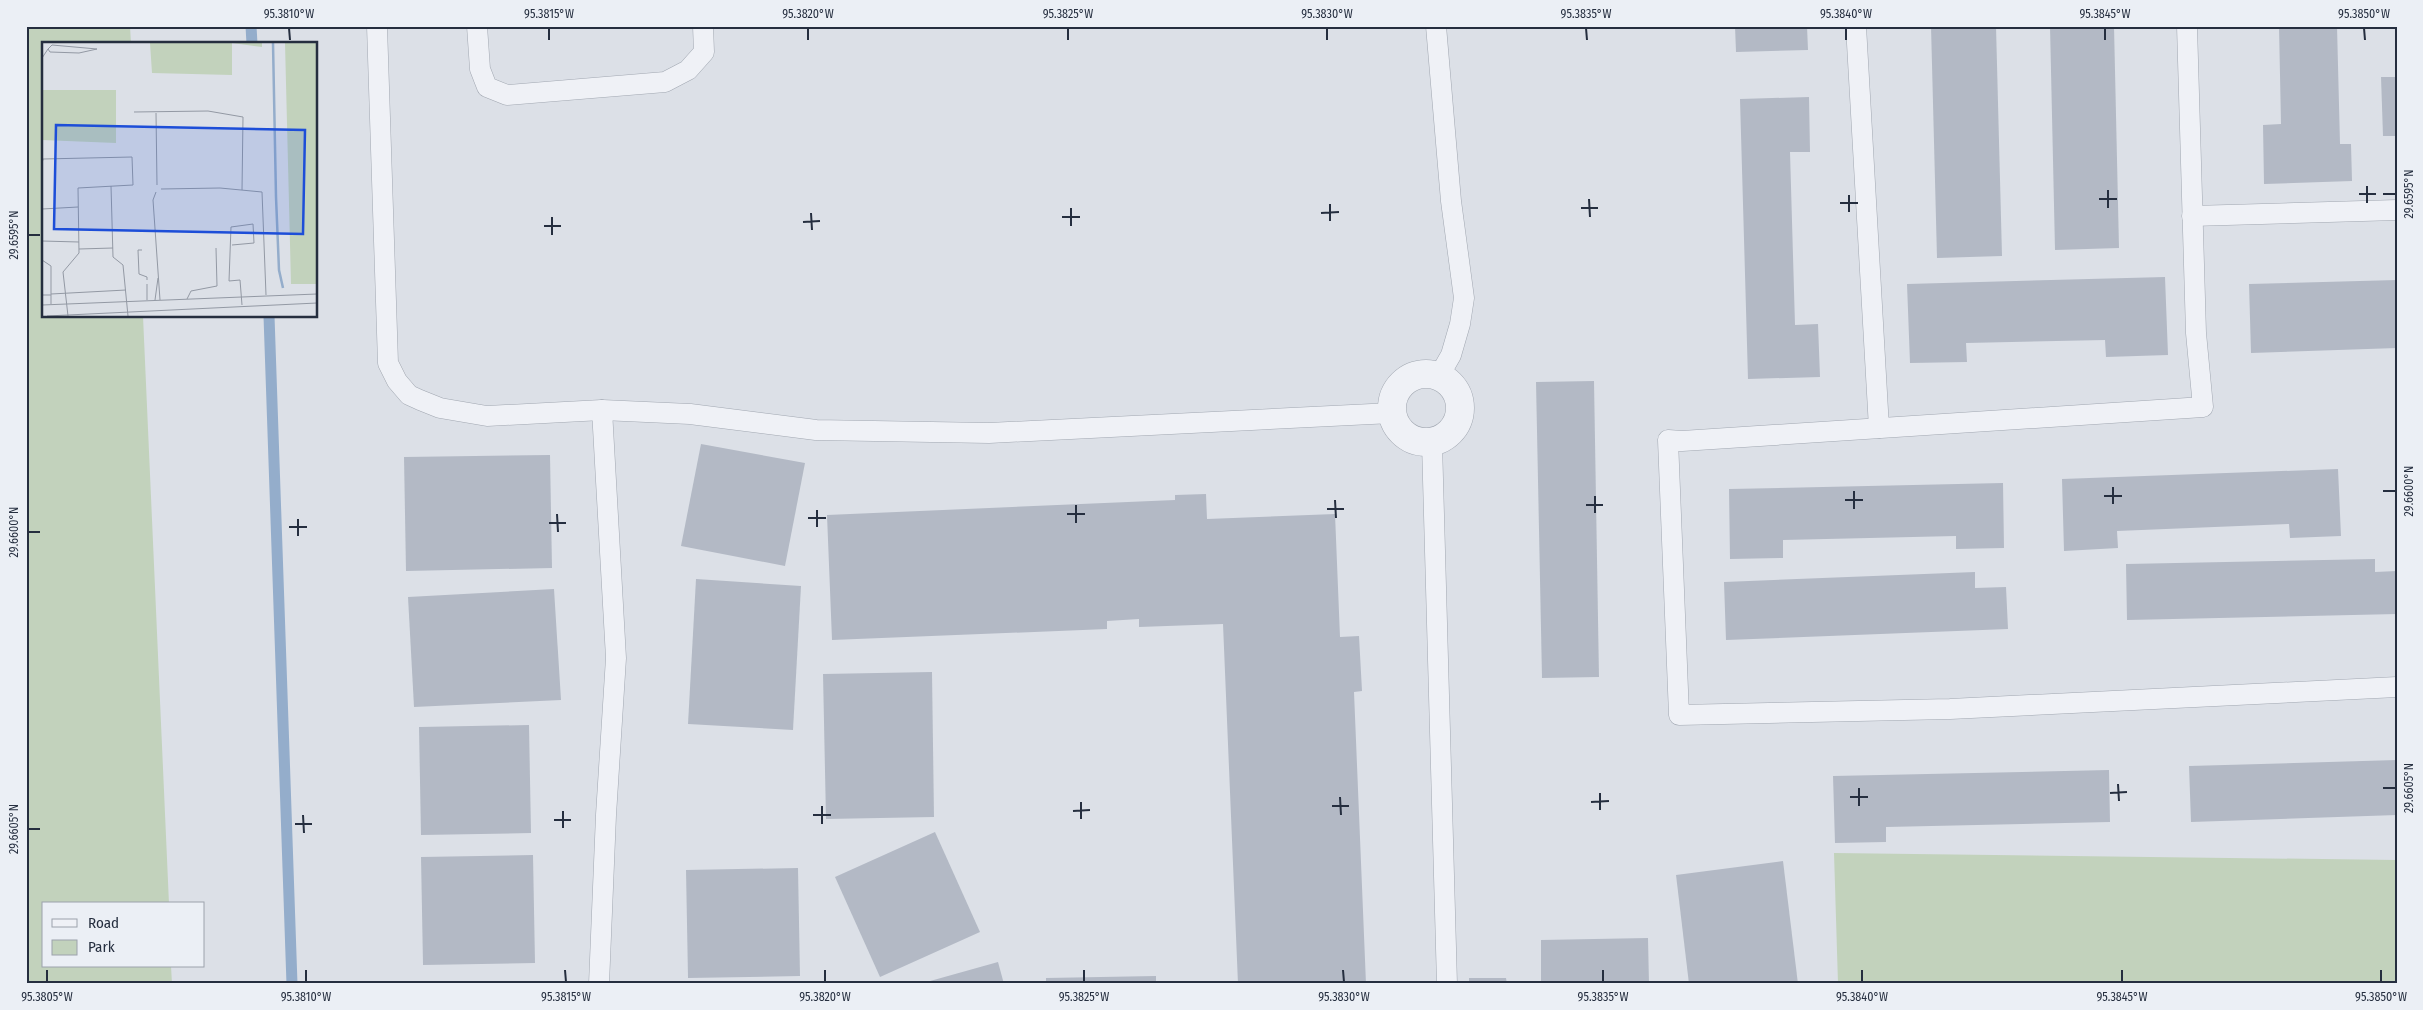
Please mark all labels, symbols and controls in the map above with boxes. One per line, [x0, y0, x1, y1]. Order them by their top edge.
text: 95.3810°W [264, 7, 314, 21]
text: 95.3815°W [524, 7, 574, 21]
text: 95.3820°W [782, 7, 834, 21]
text: 95.3825°W [1043, 7, 1093, 21]
text: 95.3830°W [1301, 7, 1353, 21]
text: 95.3835°W [1561, 7, 1611, 21]
text: 95.3840°W [1820, 7, 1872, 21]
text: 95.3845°W [2079, 7, 2131, 21]
text: 95.3850°W [2338, 7, 2390, 21]
inset map [42, 42, 318, 318]
text: 29.6595°N [2402, 170, 2416, 218]
text: 29.6595°N [7, 211, 21, 259]
text: 29.6600°N [2402, 466, 2416, 516]
text: 29.6600°N [7, 507, 21, 557]
text: 29.6605°N [2402, 763, 2416, 813]
text: 29.6605°N [7, 804, 21, 854]
legend [42, 902, 205, 968]
text: Road [88, 914, 119, 932]
text: Park [88, 938, 115, 956]
text: 95.3805°W [21, 990, 73, 1004]
text: 95.3810°W [281, 990, 331, 1004]
text: 95.3815°W [541, 990, 591, 1004]
text: 95.3820°W [799, 990, 851, 1004]
text: 95.3825°W [1059, 990, 1109, 1004]
text: 95.3830°W [1318, 990, 1370, 1004]
text: 95.3835°W [1578, 990, 1628, 1004]
text: 95.3840°W [1836, 990, 1888, 1004]
text: 95.3845°W [2096, 990, 2148, 1004]
text: 95.3850°W [2355, 990, 2407, 1004]

